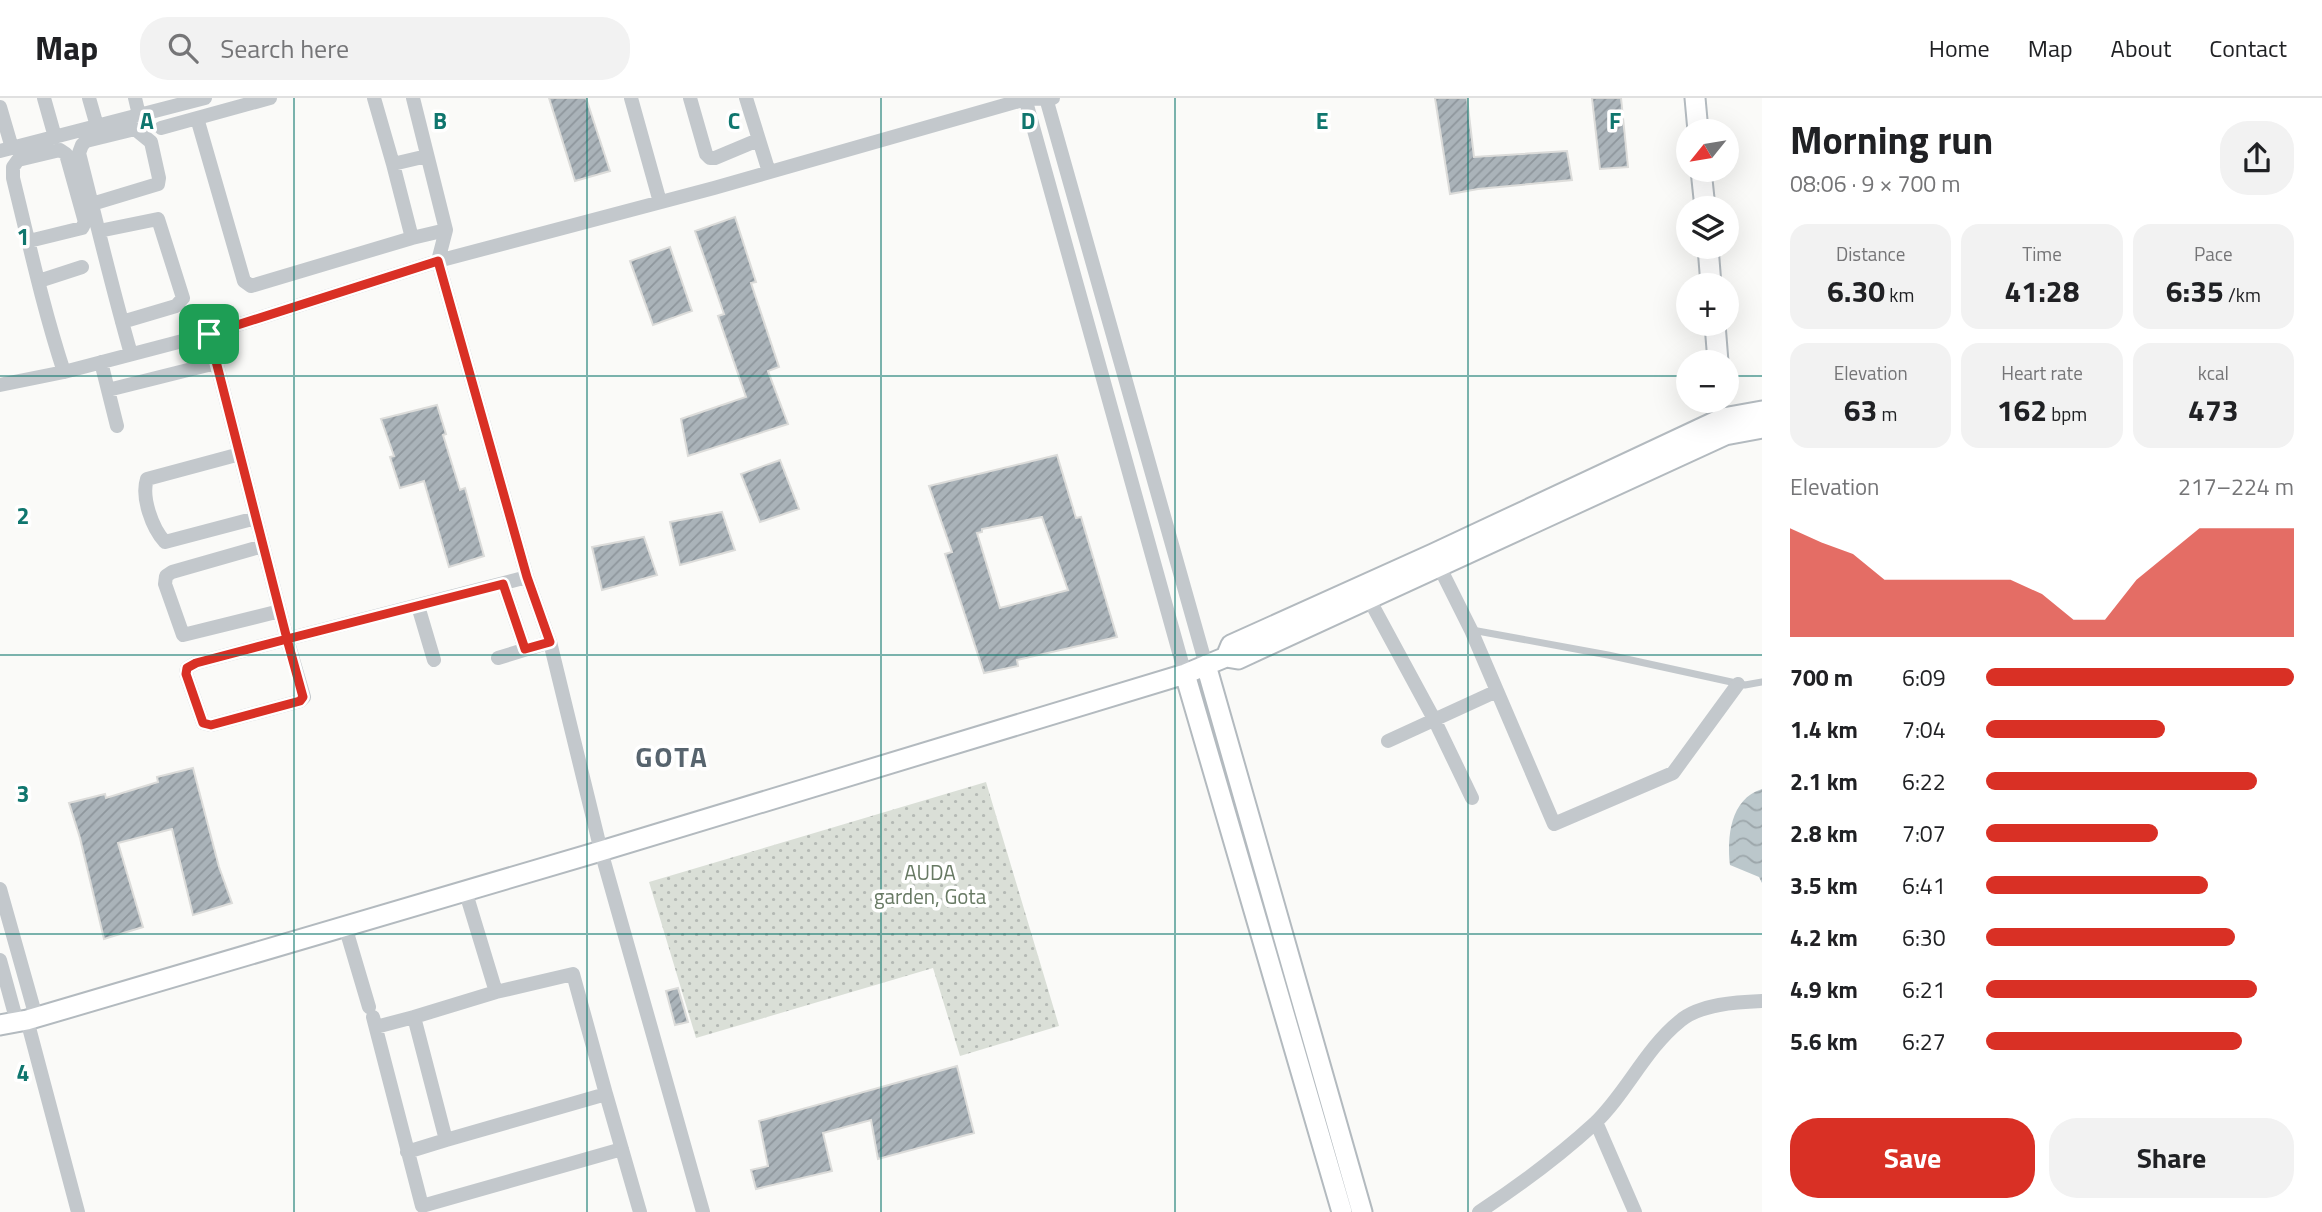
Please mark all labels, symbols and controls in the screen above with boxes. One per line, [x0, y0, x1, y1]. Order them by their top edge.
search box [140, 17, 630, 80]
text: Map [35, 23, 98, 73]
icon: search [164, 29, 202, 67]
text: Search here [220, 29, 349, 68]
text: Home [1929, 30, 1990, 66]
text: Map [2028, 30, 2073, 66]
text: About [2111, 30, 2171, 66]
text: Contact [2209, 30, 2287, 66]
text: A [140, 103, 154, 138]
text: B [433, 103, 447, 138]
text: C [728, 103, 740, 138]
text: D [1021, 103, 1035, 138]
text: E [1316, 103, 1328, 138]
text: F [1609, 103, 1621, 138]
text: Morning run [1790, 111, 1993, 169]
north arrow [1676, 119, 1740, 182]
map controls [1676, 119, 1739, 413]
button: share [2220, 121, 2294, 195]
text: 08:06 · 9 × 700 m [1790, 166, 1960, 201]
button: layers [1676, 196, 1739, 259]
text: 1 [17, 219, 29, 254]
text: Distance [1836, 239, 1905, 268]
text: Time [2022, 239, 2062, 268]
text: Pace [2194, 239, 2233, 268]
text: 6.30 [1827, 268, 1885, 314]
text: 41:28 [2005, 268, 2079, 314]
text: 6:35 [2166, 268, 2224, 314]
button: + [1676, 273, 1739, 336]
text: km [1885, 280, 1914, 309]
text: /km [2224, 280, 2261, 309]
pin [179, 304, 239, 364]
icon: arrive [190, 315, 228, 353]
button: − [1676, 350, 1739, 413]
text: Elevation [1834, 358, 1908, 387]
text: Heart rate [2001, 358, 2083, 387]
text: kcal [2198, 358, 2229, 387]
text: 63 [1844, 387, 1877, 433]
text: 162 [1997, 387, 2047, 433]
text: 473 [2188, 387, 2239, 433]
text: m [1877, 399, 1898, 428]
text: bpm [2047, 399, 2087, 428]
text: Elevation [1790, 469, 1879, 504]
text: 217–224 m [2178, 469, 2294, 504]
text: 2 [17, 498, 29, 533]
text: 700 m [1790, 660, 1853, 695]
text: 6:09 [1902, 660, 1946, 695]
text: 1.4 km [1790, 712, 1858, 747]
text: 7:04 [1902, 712, 1946, 747]
district label: GOTA [635, 735, 709, 778]
text: 2.1 km [1790, 764, 1858, 799]
text: 6:22 [1902, 764, 1946, 799]
text: 3 [17, 776, 29, 811]
text: 2.8 km [1790, 816, 1858, 851]
text: 7:07 [1902, 816, 1946, 851]
park label: AUDA garden, Gota [874, 856, 987, 912]
text: 3.5 km [1790, 868, 1858, 903]
text: 6:41 [1902, 868, 1946, 903]
text: 4.2 km [1790, 920, 1858, 955]
text: 6:30 [1902, 920, 1946, 955]
text: 4.9 km [1790, 972, 1858, 1007]
text: 6:21 [1902, 972, 1946, 1007]
text: 5.6 km [1790, 1024, 1858, 1059]
text: 6:27 [1902, 1024, 1946, 1059]
text: 4 [17, 1055, 29, 1090]
button: Save [1790, 1118, 2035, 1198]
button: Share [2049, 1118, 2294, 1198]

